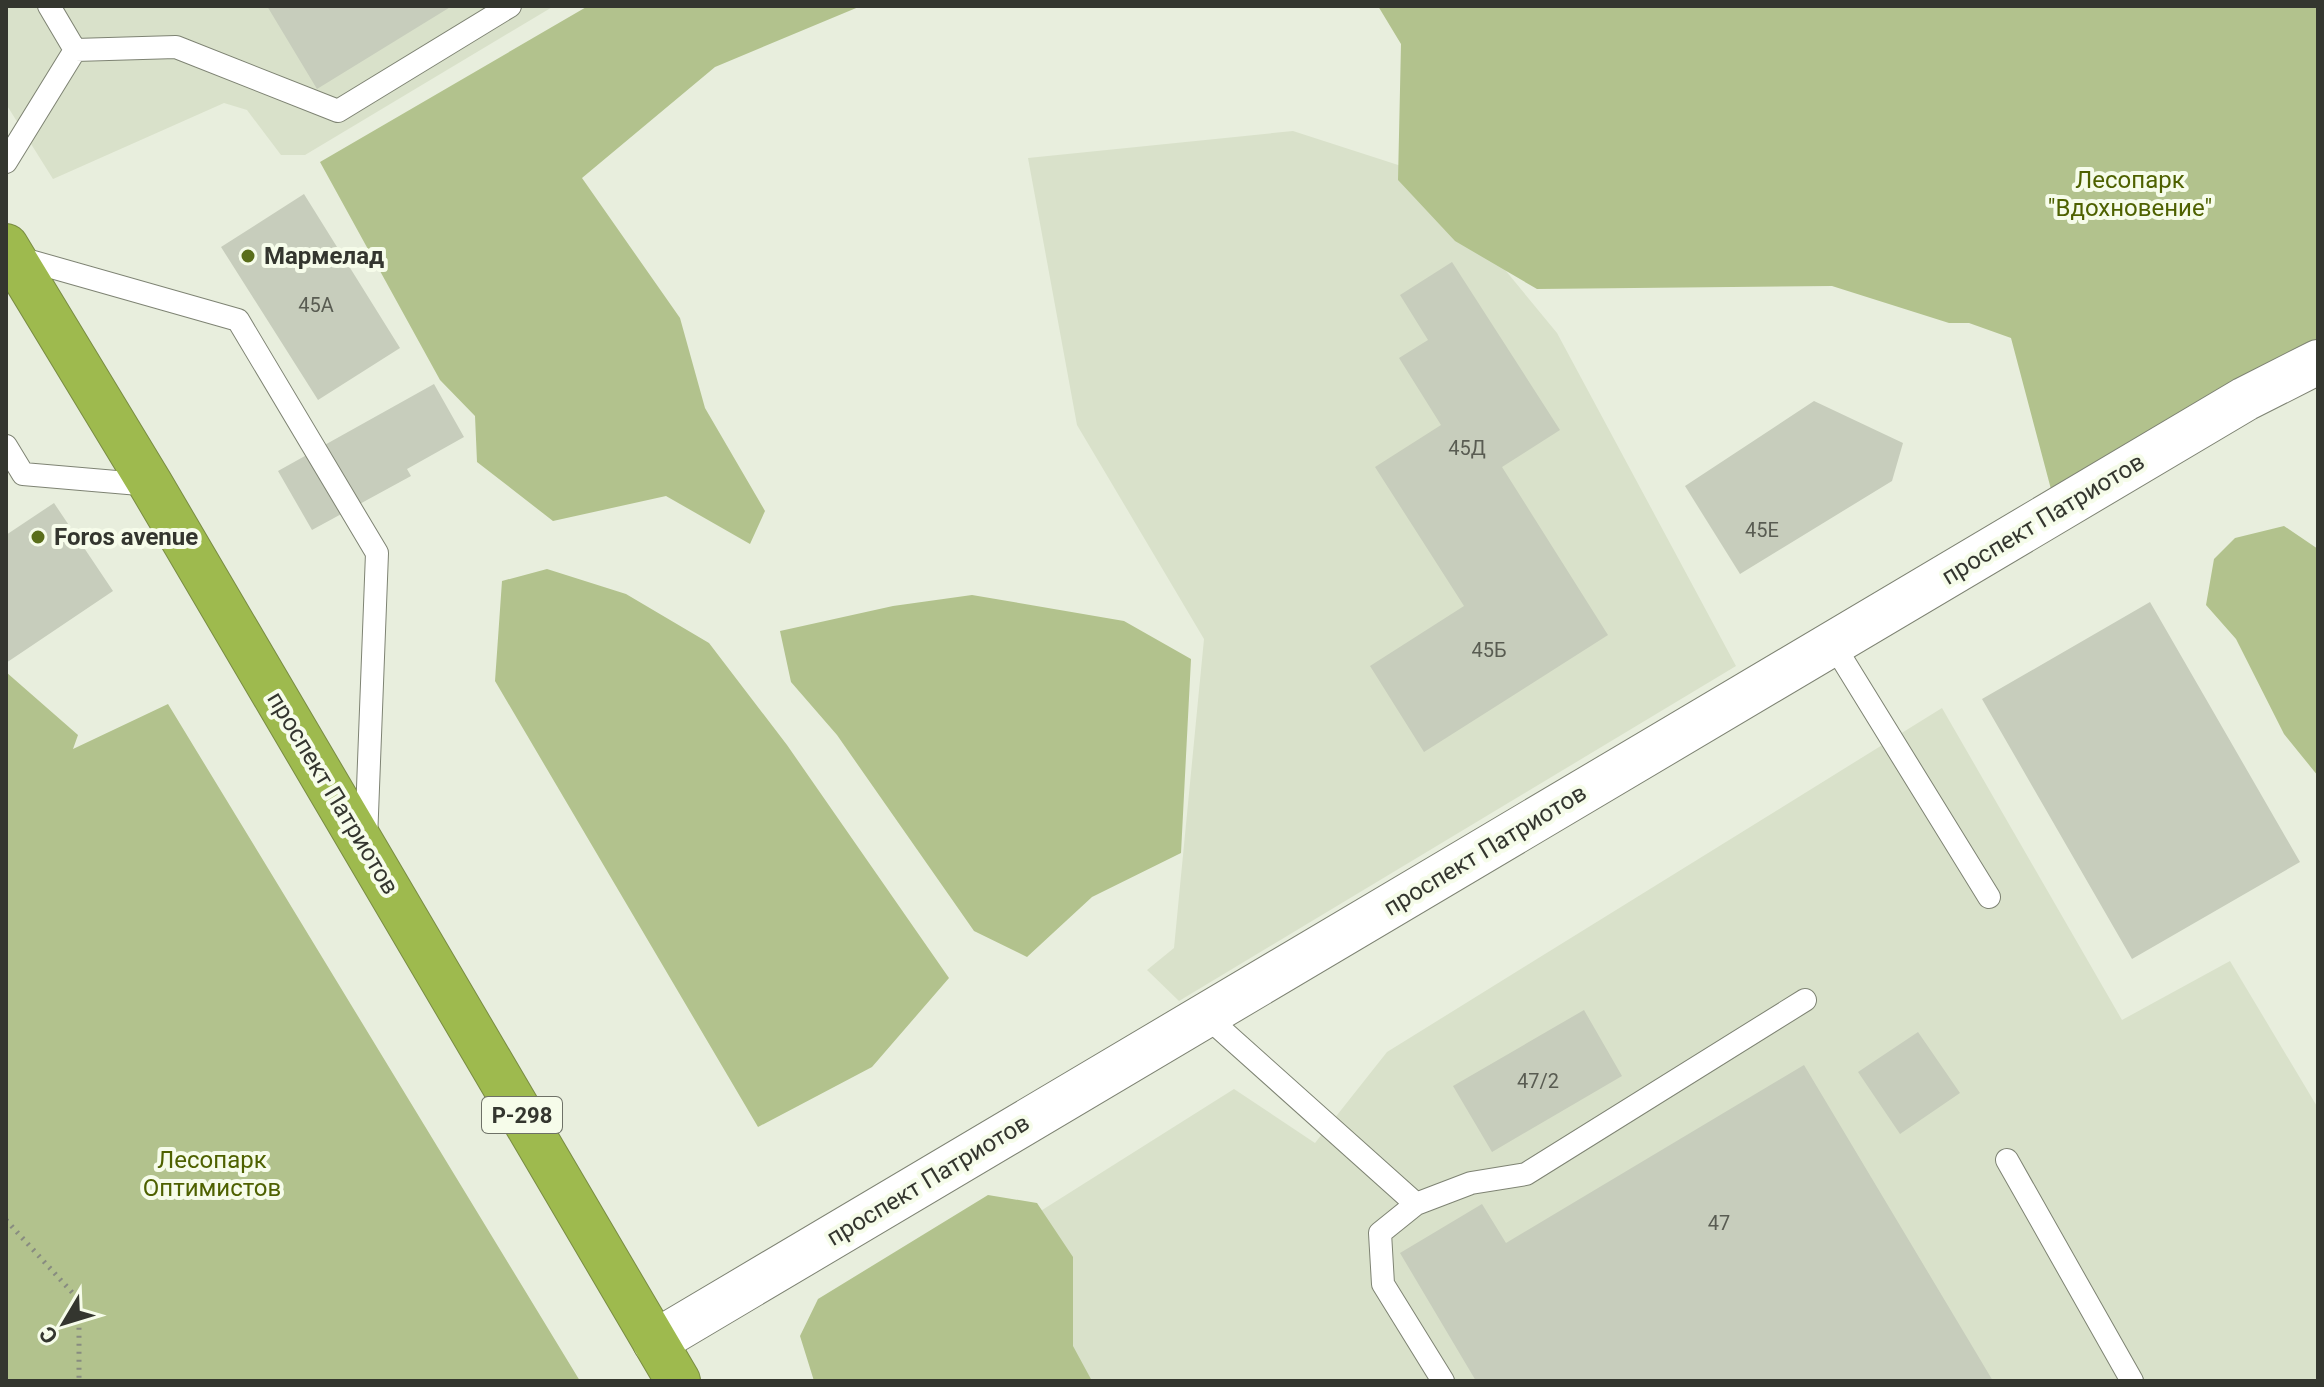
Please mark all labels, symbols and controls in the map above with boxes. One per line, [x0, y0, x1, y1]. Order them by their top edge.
park label: Лесопарк "Вдохновение" [2048, 166, 2212, 222]
place label: Мармелад [264, 242, 384, 270]
marker: Мармелад [239, 247, 257, 265]
house number: 45А [298, 293, 334, 317]
house number: 45Д [1448, 436, 1486, 460]
street label: проспект Патриотов [1937, 447, 2149, 591]
house number: 45Е [1745, 518, 1779, 542]
place label: Foros avenue [54, 523, 198, 551]
marker: Foros avenue [29, 528, 47, 546]
house number: 45Б [1471, 638, 1507, 662]
street label: проспект Патриотов [261, 687, 405, 899]
street label: проспект Патриотов [1379, 778, 1591, 922]
house number: 47/2 [1517, 1069, 1559, 1093]
road number: Р-298 [482, 1097, 562, 1133]
street label: проспект Патриотов [822, 1108, 1034, 1252]
park label: Лесопарк Оптимистов [143, 1146, 281, 1202]
house number: 47 [1708, 1211, 1730, 1235]
north arrow [24, 1283, 104, 1363]
text: С [34, 1322, 63, 1348]

